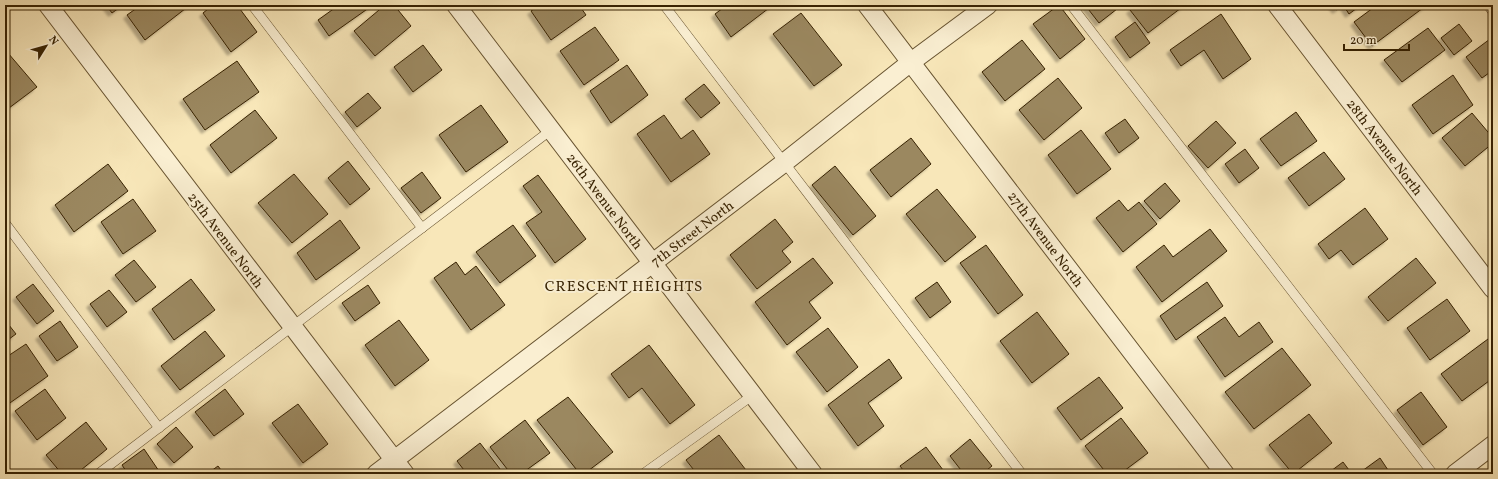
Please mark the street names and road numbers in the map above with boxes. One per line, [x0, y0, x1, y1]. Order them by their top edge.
street label: 28th Avenue North [1341, 96, 1426, 200]
street label: 26th Avenue North [561, 150, 646, 254]
street label: 27th Avenue North [1002, 188, 1087, 292]
street label: 25th Avenue North [182, 189, 267, 293]
street label: 7th Street North [648, 197, 738, 272]

